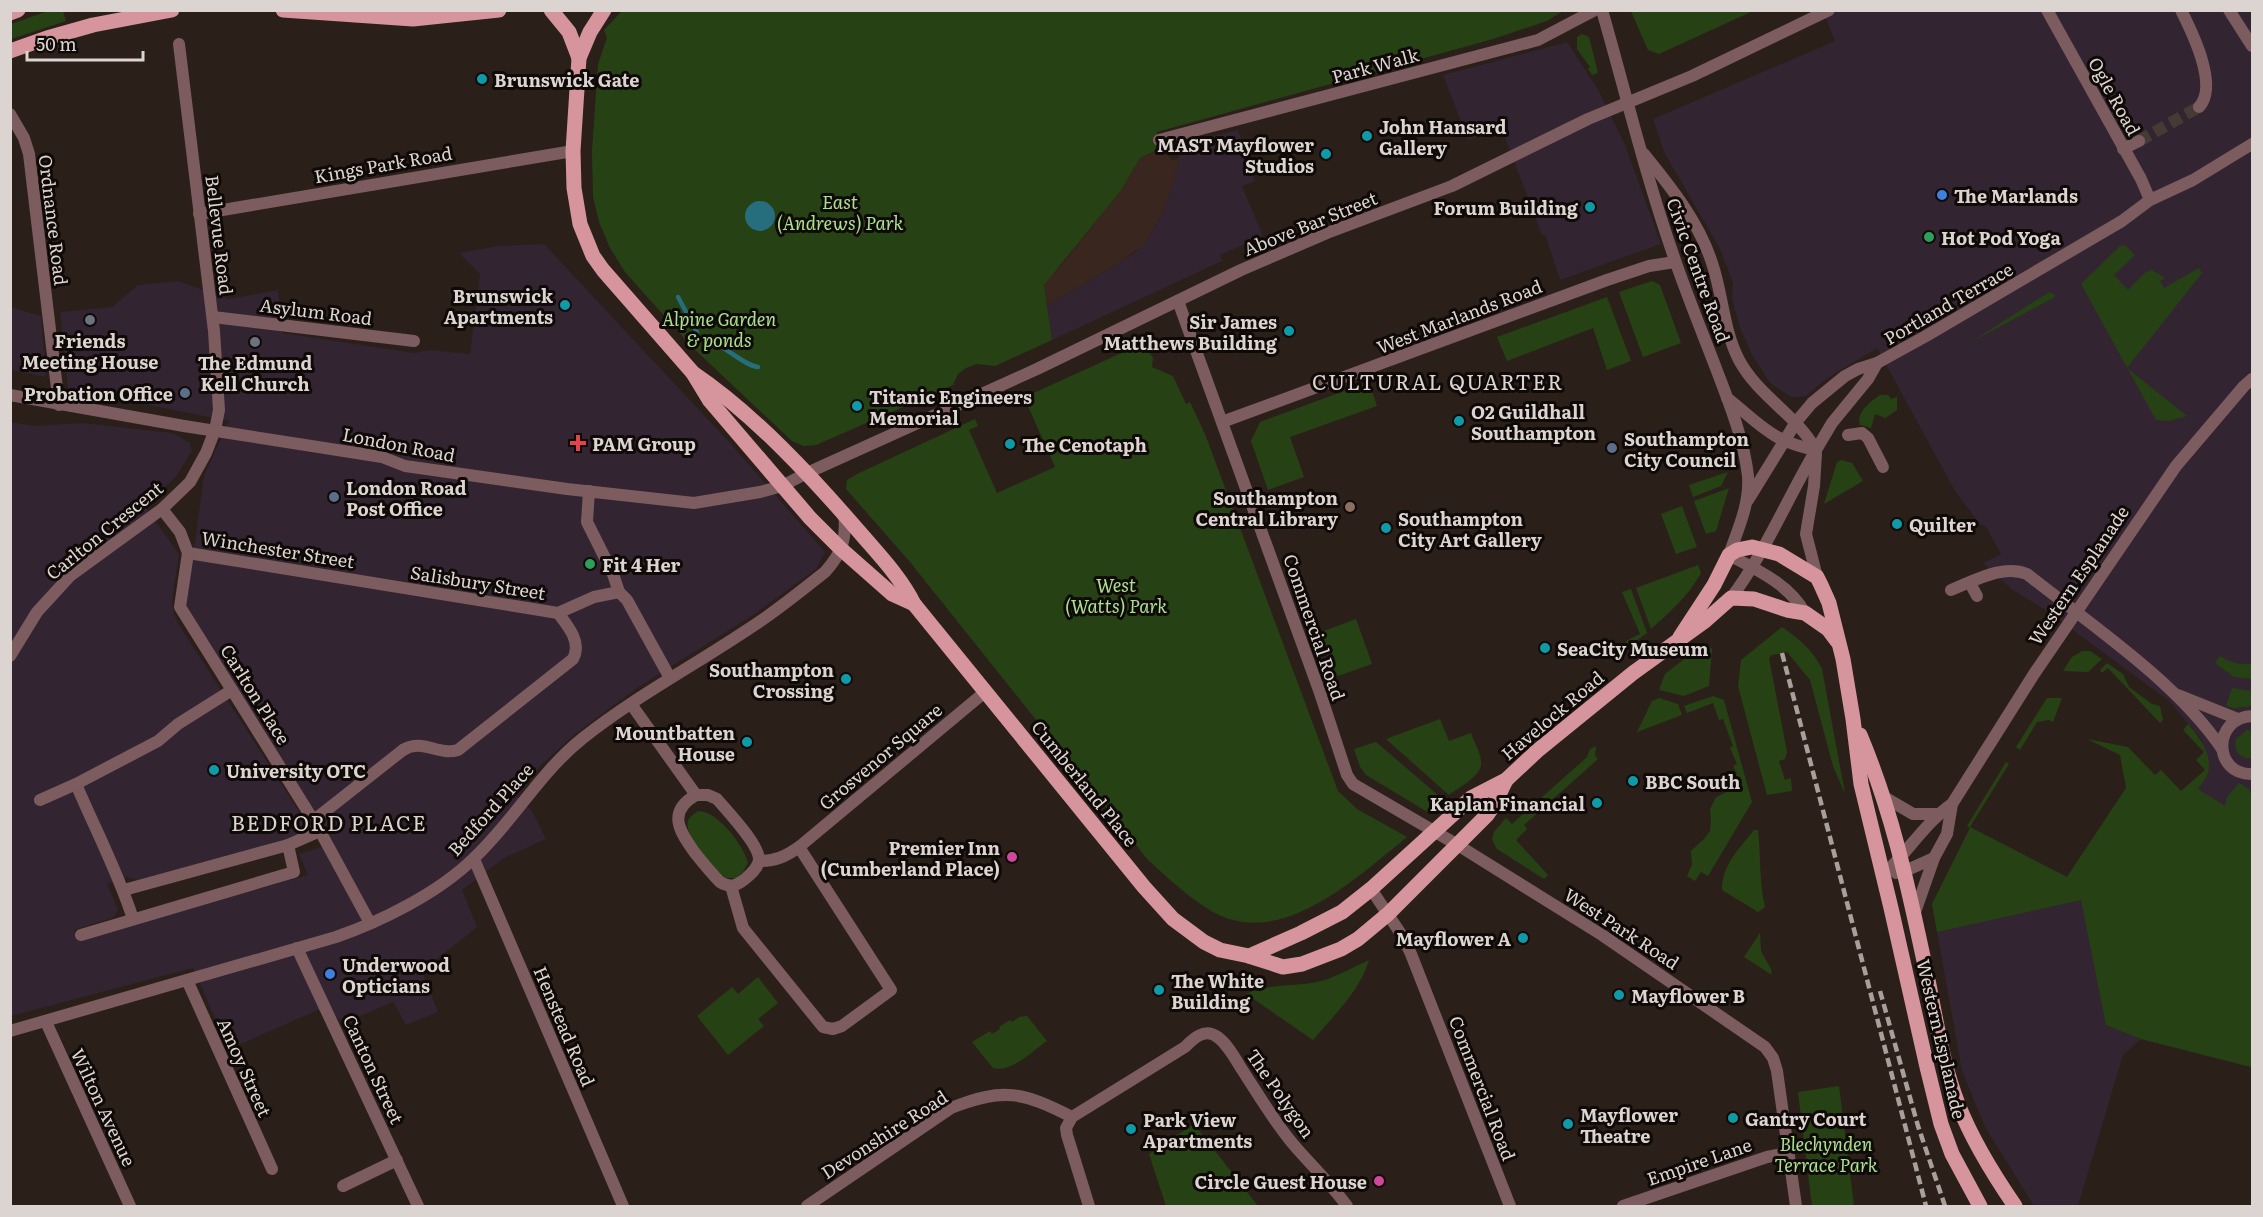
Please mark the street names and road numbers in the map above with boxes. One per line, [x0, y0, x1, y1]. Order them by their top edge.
street label: Park Walk [1328, 40, 1423, 90]
street label: Ogle Road [2082, 52, 2148, 140]
street label: Kings Park Road [312, 139, 454, 189]
street label: Ordnance Road [33, 153, 75, 287]
street label: Bellevue Road [199, 174, 241, 296]
street label: Above Bar Street [1239, 184, 1382, 262]
street label: Civic Centre Road [1660, 194, 1738, 346]
street label: Portland Terrace [1878, 255, 2018, 351]
street label: West Marlands Road [1372, 272, 1546, 360]
street label: Asylum Road [258, 291, 374, 331]
street label: London Road [340, 420, 458, 468]
street label: Carlton Crescent [40, 474, 169, 586]
street label: Western Esplanade [2021, 500, 2135, 650]
street label: Winchester Street [199, 524, 357, 575]
street label: Commercial Road [1277, 550, 1353, 704]
street label: Salisbury Street [409, 558, 548, 606]
street label: Carlton Place [214, 639, 298, 749]
street label: Havelock Road [1495, 664, 1609, 766]
street label: Grosvenor Square [812, 696, 948, 816]
street label: Cumberland Place [1026, 714, 1144, 852]
street label: Bedford Place [441, 756, 539, 862]
street label: West Park Road [1559, 881, 1685, 975]
street label: Western Esplanade [1910, 956, 1974, 1122]
street label: Henstead Road [528, 962, 602, 1090]
street label: Canton Street [337, 1010, 411, 1129]
street label: Commercial Road [1443, 1012, 1523, 1164]
street label: Amoy Street [211, 1013, 279, 1122]
street label: The Polygon [1240, 1043, 1322, 1143]
street label: Wilton Avenue [65, 1044, 143, 1170]
street label: Devonshire Road [815, 1083, 953, 1185]
street label: Empire Lane [1643, 1130, 1755, 1192]

